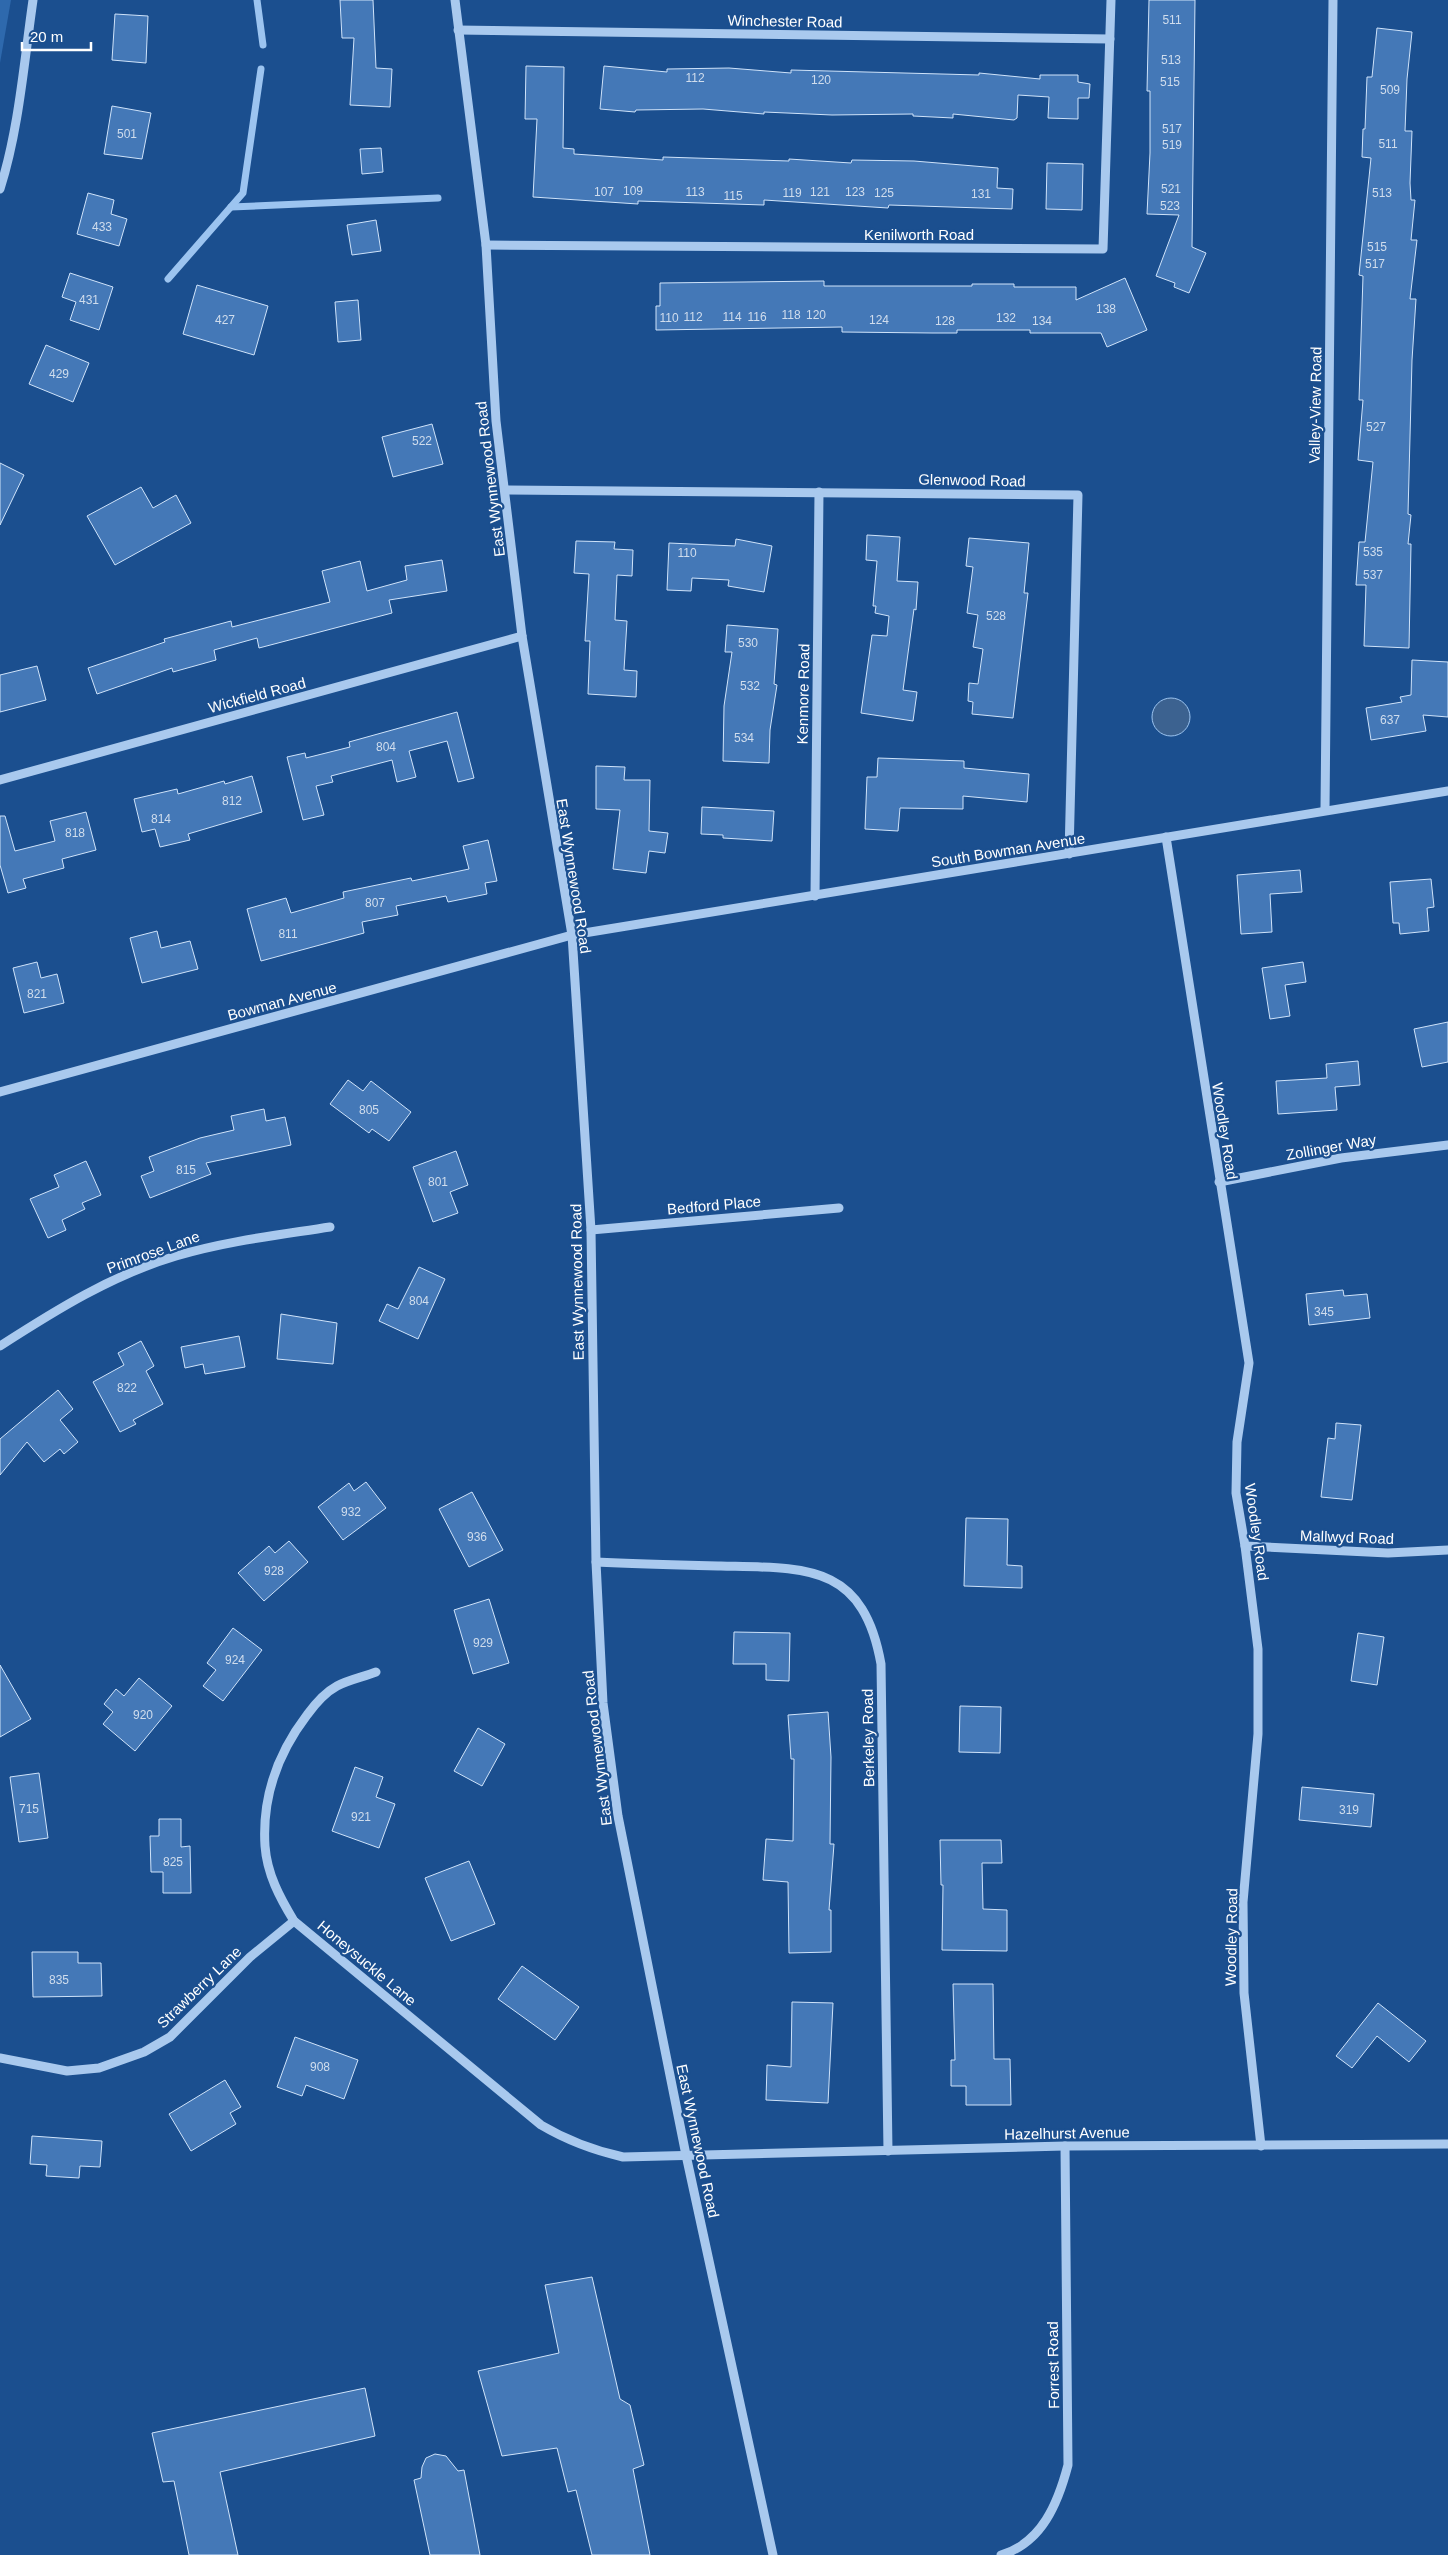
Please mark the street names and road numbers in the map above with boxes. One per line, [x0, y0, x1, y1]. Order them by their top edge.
street label: Winchester Road [727, 11, 843, 31]
street label: Kenilworth Road [864, 226, 974, 243]
street label: Valley-View Road [1305, 346, 1325, 464]
street label: East Wynnewood Road [472, 400, 508, 558]
street label: Glenwood Road [918, 471, 1026, 489]
street label: Kenmore Road [794, 643, 812, 745]
street label: Wickfield Road [206, 674, 308, 716]
street label: East Wynnewood Road [553, 797, 595, 955]
street label: South Bowman Avenue [930, 829, 1086, 871]
street label: Bowman Avenue [226, 978, 338, 1024]
street label: Woodley Road [1209, 1081, 1241, 1181]
street label: Zollinger Way [1285, 1131, 1378, 1163]
street label: Bedford Place [666, 1192, 762, 1218]
street label: East Wynnewood Road [567, 1204, 587, 1360]
street label: Primrose Lane [104, 1227, 202, 1277]
street label: Woodley Road [1242, 1482, 1272, 1582]
street label: Mallwyd Road [1300, 1527, 1394, 1547]
street label: East Wynnewood Road [579, 1669, 615, 1827]
street label: Berkeley Road [859, 1689, 877, 1787]
street label: Woodley Road [1222, 1888, 1240, 1986]
street label: Honeysuckle Lane [314, 1917, 420, 2009]
street label: Strawberry Lane [154, 1943, 244, 2031]
street label: East Wynnewood Road [673, 2063, 723, 2219]
street label: Hazelhurst Avenue [1004, 2123, 1130, 2143]
street label: Forrest Road [1044, 2321, 1062, 2409]

